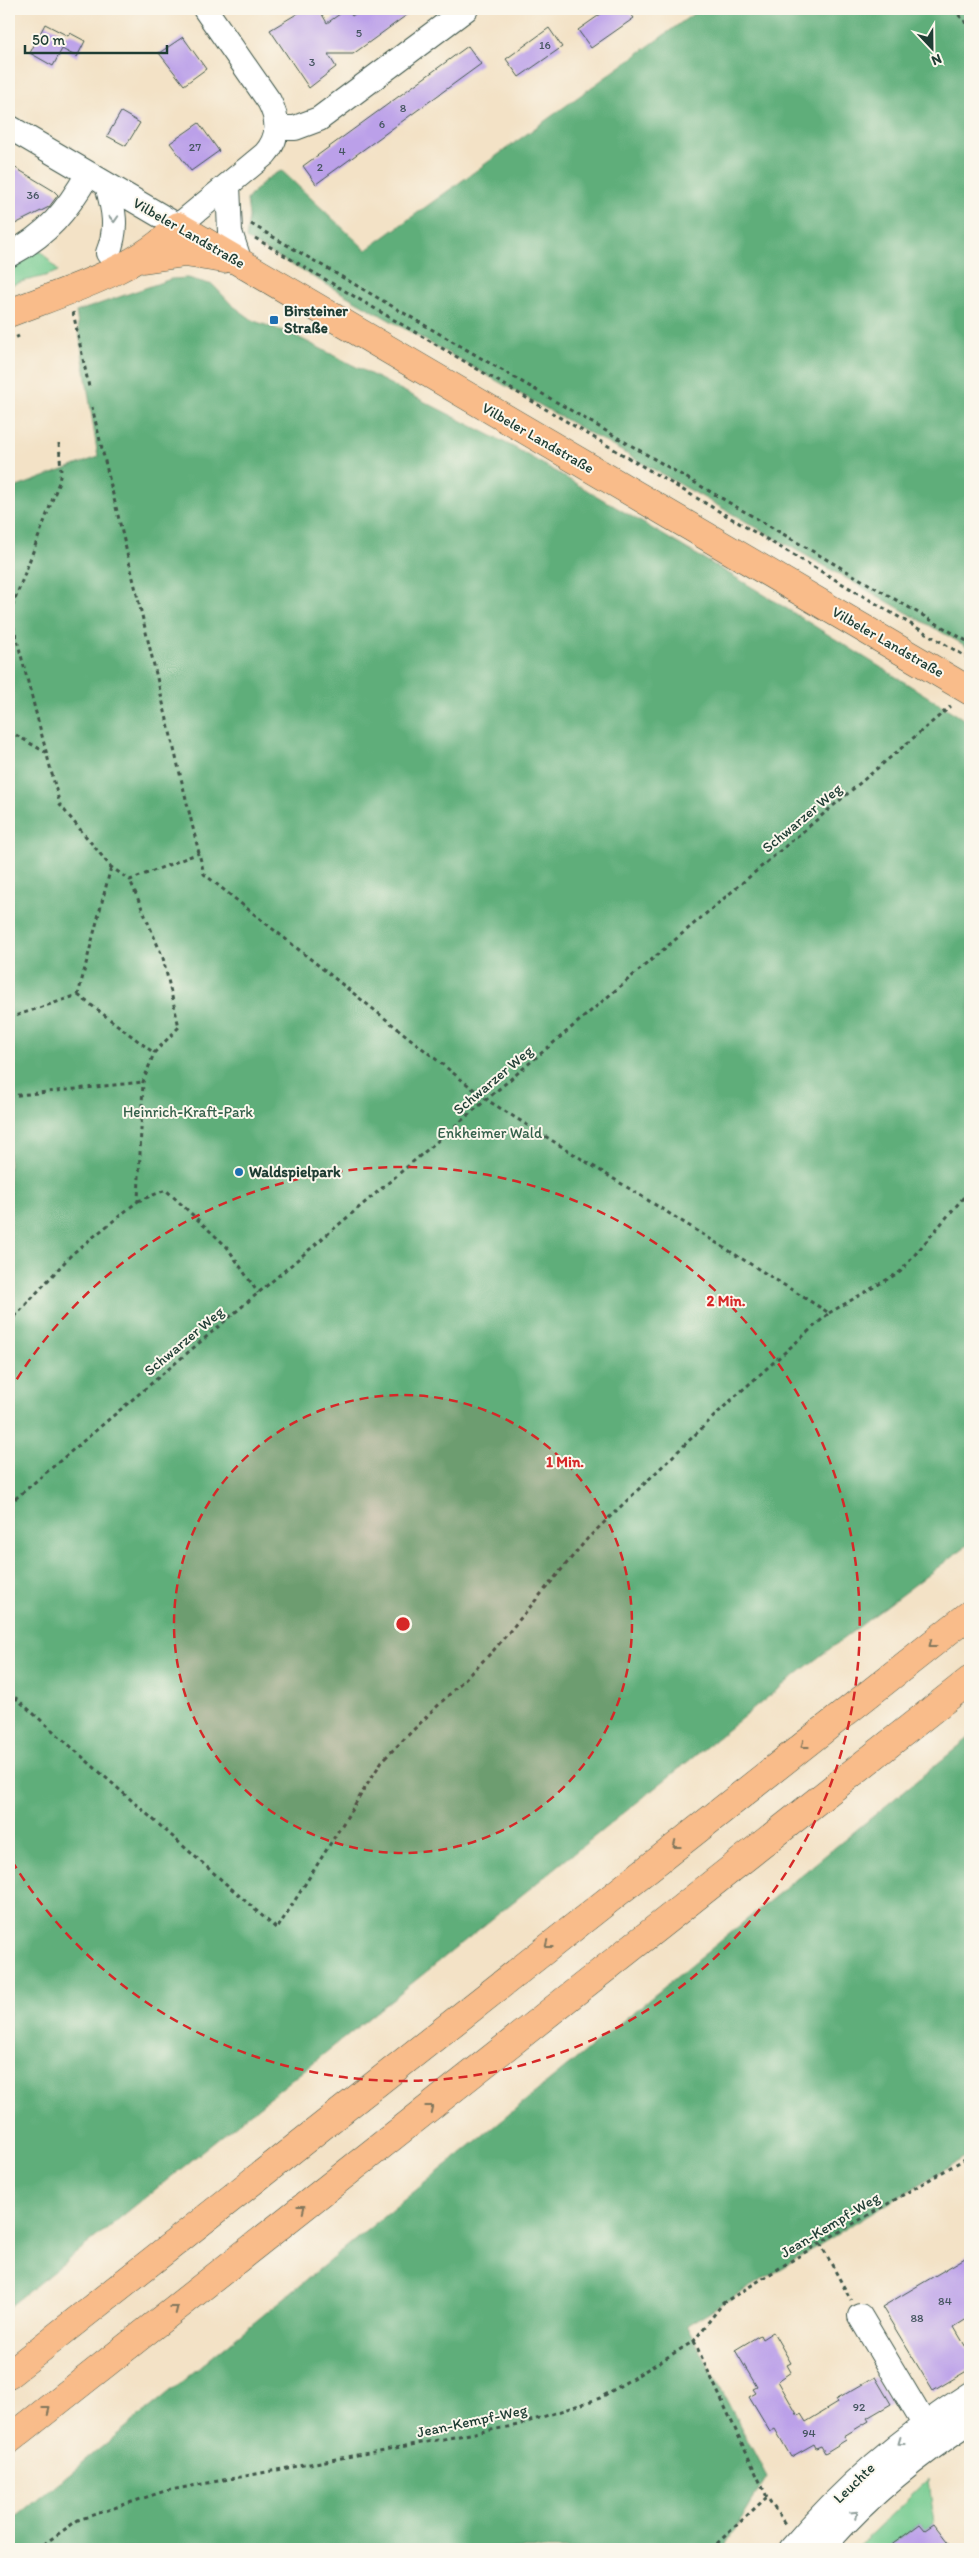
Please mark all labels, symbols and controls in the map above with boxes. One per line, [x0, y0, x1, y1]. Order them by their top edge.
scale bar [25, 22, 168, 54]
north arrow [906, 22, 956, 72]
house number: 5 [356, 26, 362, 40]
text: 50 m [32, 31, 65, 49]
house number: 16 [539, 38, 551, 52]
text: N [929, 50, 944, 69]
house number: 3 [309, 55, 316, 69]
house number: 8 [400, 101, 407, 115]
house number: 6 [379, 117, 385, 131]
house number: 27 [189, 140, 201, 154]
house number: 4 [338, 144, 346, 158]
house number: 2 [317, 160, 324, 174]
house number: 36 [27, 188, 39, 202]
street label: Vilbeler Landstraße [130, 194, 248, 272]
one-way arrow [109, 215, 120, 223]
place label: Birsteiner Straße [284, 302, 348, 337]
marker: Birsteiner Straße [268, 314, 280, 326]
street label: Vilbeler Landstraße [479, 399, 597, 477]
street label: Vilbeler Landstraße [829, 603, 947, 681]
street label: Schwarzer Weg [759, 779, 846, 856]
street label: Schwarzer Weg [450, 1041, 537, 1118]
park label: Heinrich-Kraft-Park [123, 1103, 253, 1121]
park label: Enkheimer Wald [438, 1124, 543, 1142]
place label: Waldspielpark [249, 1163, 341, 1182]
marker: Waldspielpark [233, 1166, 245, 1178]
text: 2 Min. [706, 1292, 746, 1310]
street label: Schwarzer Weg [141, 1302, 228, 1379]
text: 1 Min. [546, 1453, 584, 1471]
centre of rings [394, 1615, 412, 1633]
one-way arrow [929, 1639, 938, 1647]
one-way arrow [801, 1739, 810, 1747]
one-way arrow [673, 1839, 682, 1847]
one-way arrow [545, 1940, 554, 1949]
one-way arrow [424, 2105, 433, 2113]
street label: Jean-Kempf-Weg [777, 2188, 883, 2262]
one-way arrow [296, 2206, 305, 2214]
house number: 84 [938, 2294, 952, 2308]
one-way arrow [169, 2306, 178, 2315]
house number: 88 [910, 2311, 924, 2325]
street label: Jean-Kempf-Weg [415, 2400, 529, 2441]
house number: 92 [853, 2400, 866, 2414]
one-way arrow [41, 2407, 50, 2415]
house number: 94 [802, 2426, 816, 2440]
one-way arrow [897, 2436, 907, 2445]
street label: Leuchte [830, 2459, 878, 2507]
one-way arrow [849, 2510, 858, 2519]

